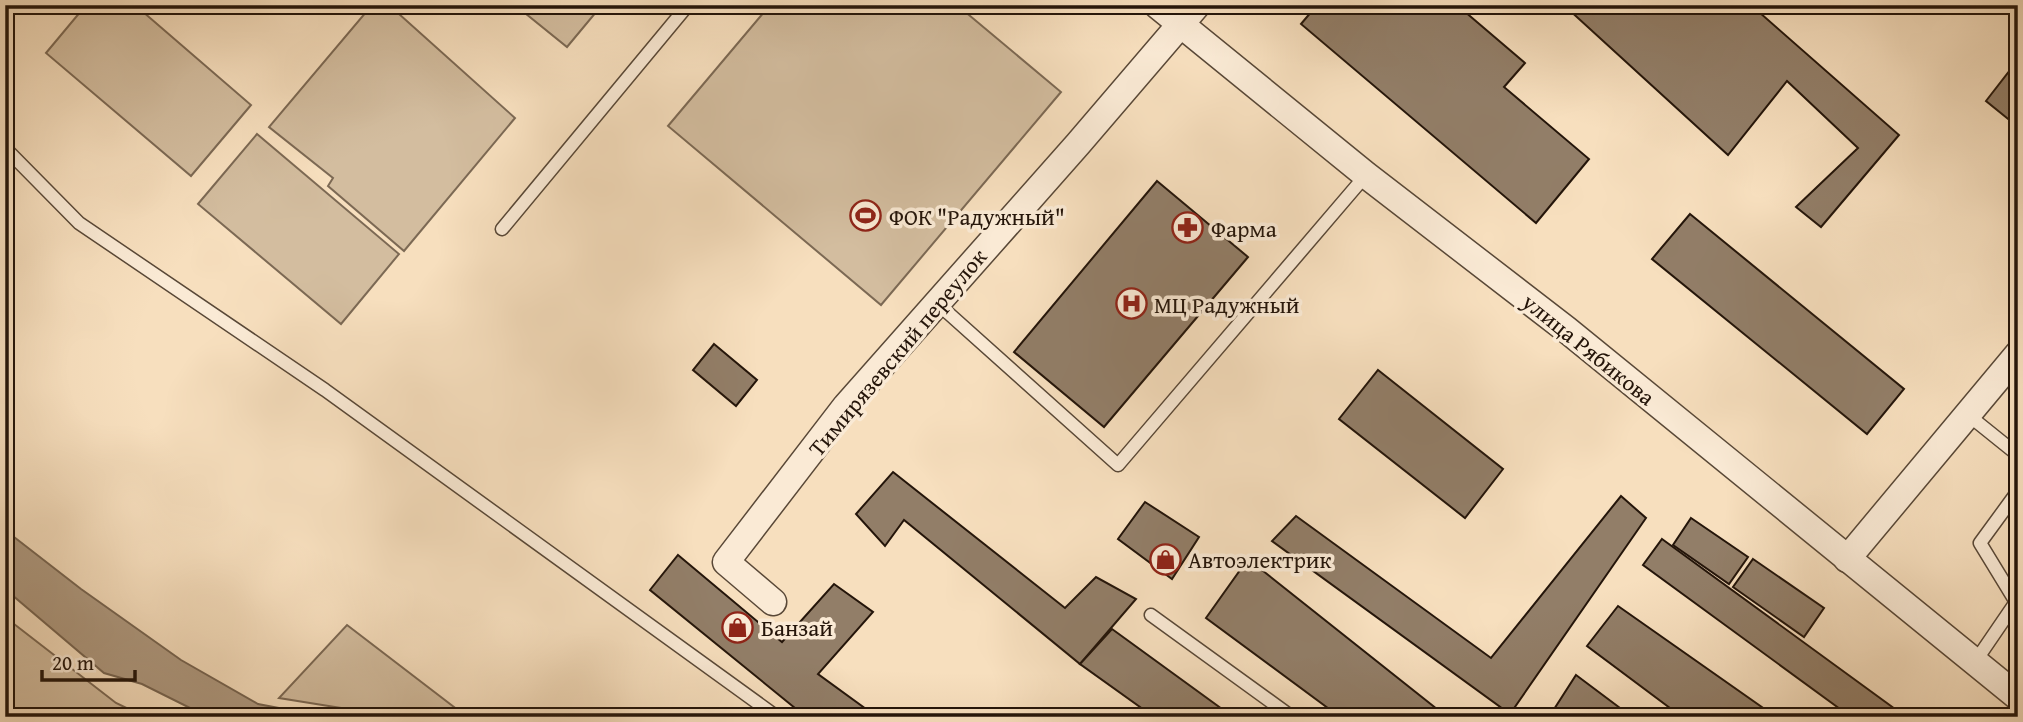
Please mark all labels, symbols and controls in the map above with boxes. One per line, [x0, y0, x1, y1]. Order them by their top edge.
sports icon: ФОК "Радужный" [849, 199, 883, 233]
place label: ФОК "Радужный" [889, 200, 1065, 233]
pharmacy icon: Фарма [1171, 211, 1205, 245]
place label: Фарма [1211, 212, 1277, 245]
street label: Тимирязевский переулок [800, 241, 994, 463]
street label: улица Рябикова [1515, 284, 1663, 413]
hospital icon: МЦ Радужный [1114, 287, 1148, 321]
place label: МЦ Радужный [1154, 288, 1300, 321]
shop icon: Автоэлектрик [1148, 542, 1182, 576]
place label: Автоэлектрик [1188, 543, 1332, 576]
shop icon: Банзай [721, 610, 755, 644]
place label: Банзай [761, 611, 833, 644]
scale bar [42, 638, 135, 682]
text: 20 m [52, 647, 94, 678]

